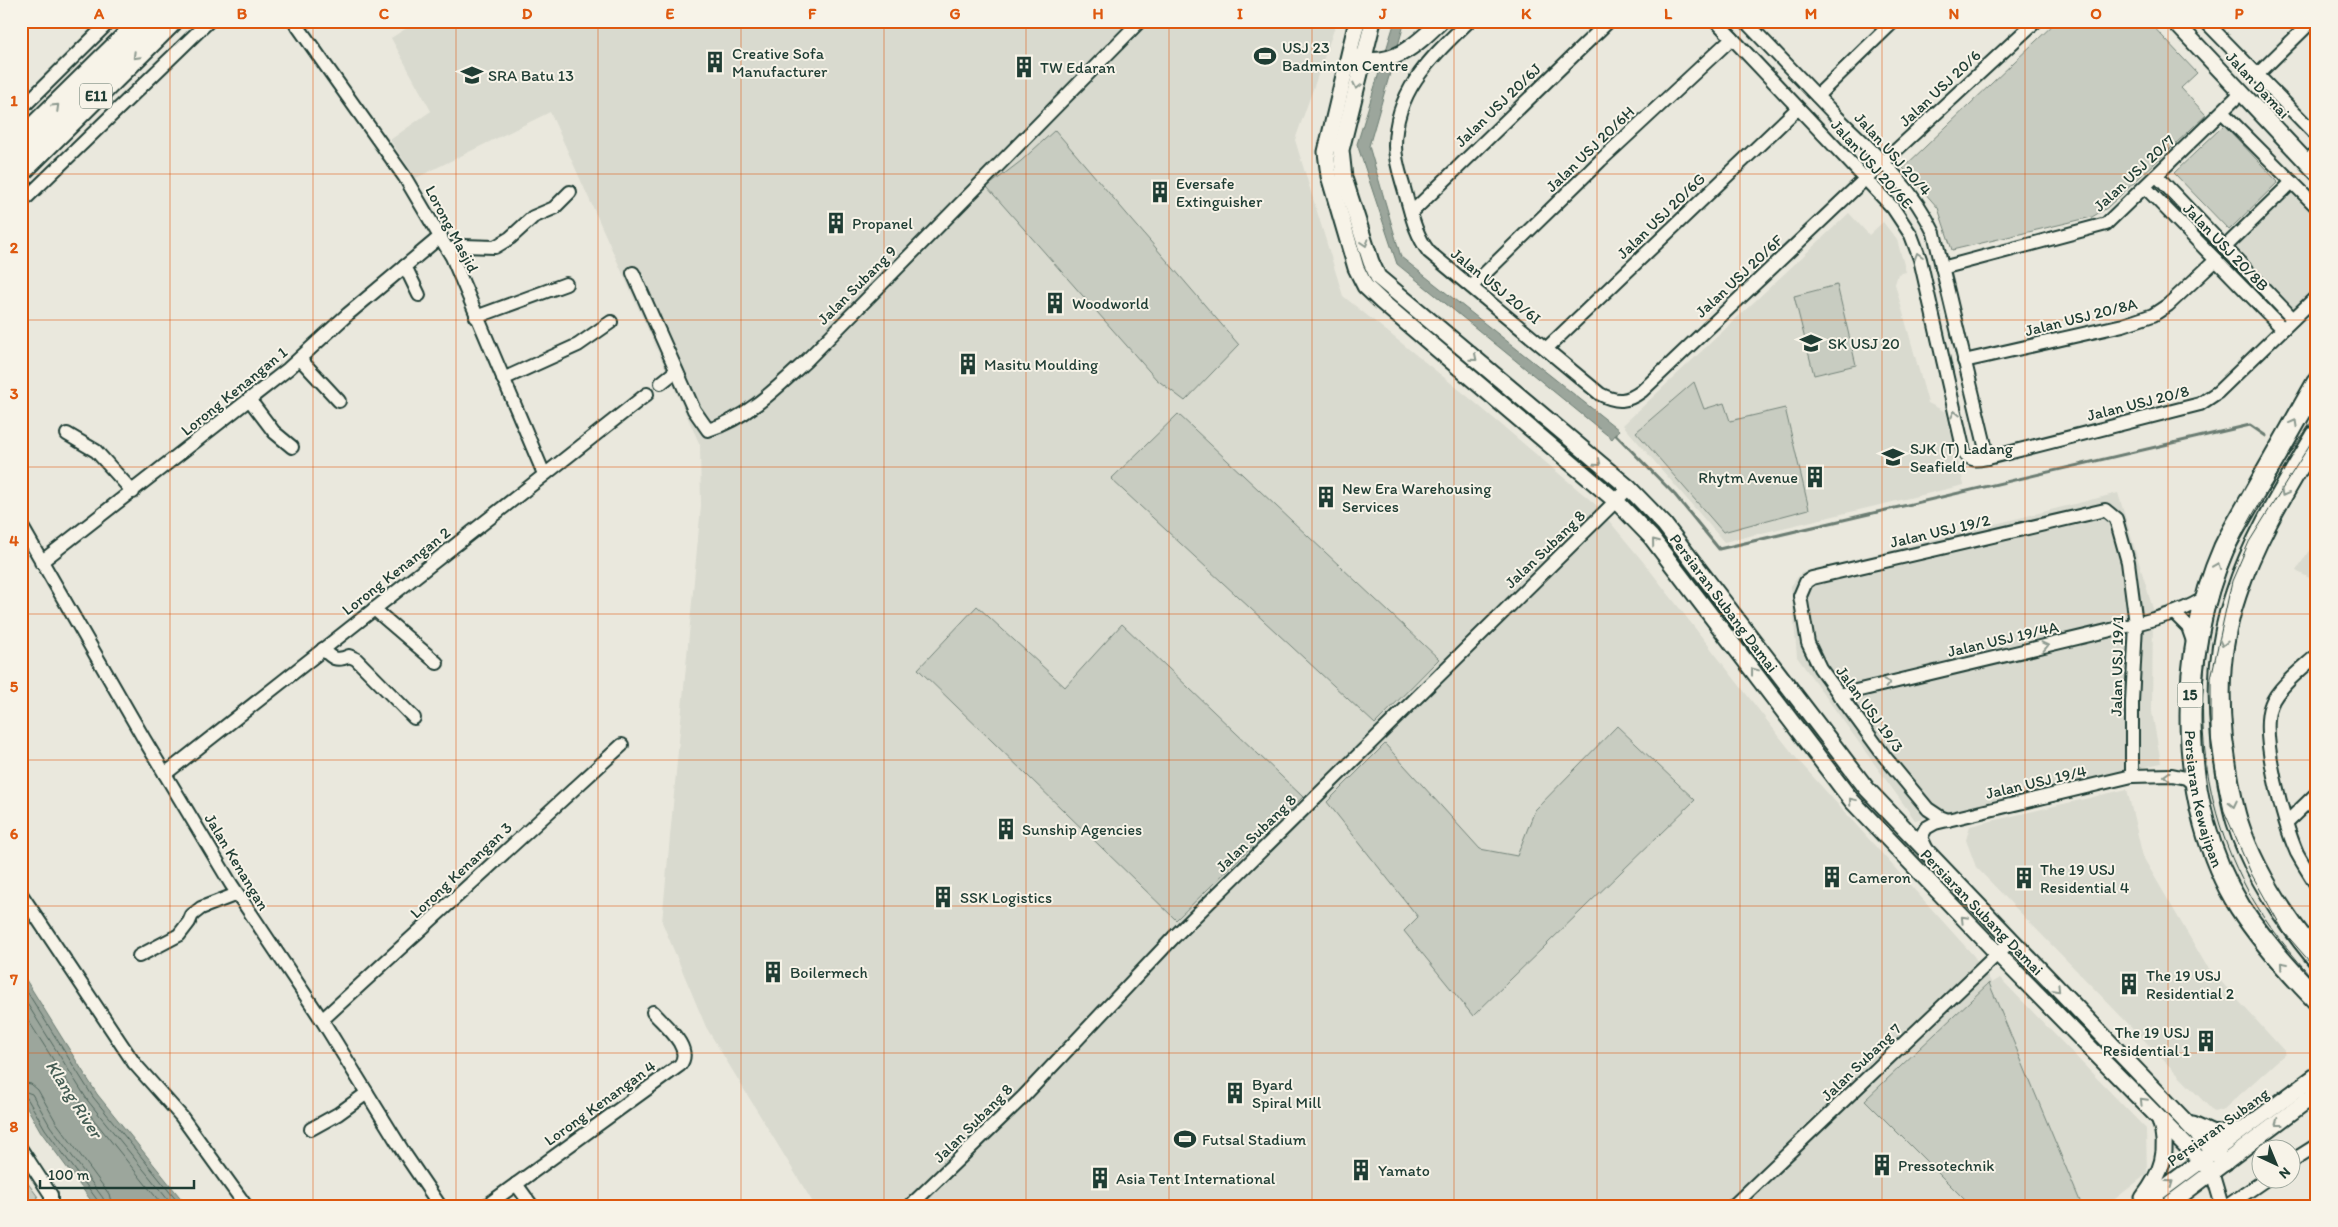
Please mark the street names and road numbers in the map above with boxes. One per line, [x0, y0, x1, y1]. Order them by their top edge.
street label: Jalan USJ 20/6 [1895, 45, 1985, 131]
street label: Jalan Damai [2222, 48, 2294, 122]
street label: Jalan USJ 20/6J [1451, 59, 1545, 151]
road number: E11 [80, 84, 112, 108]
street label: Jalan USJ 20/6H [1542, 102, 1638, 196]
street label: Jalan USJ 20/4 [1851, 108, 1936, 200]
street label: Jalan USJ 20/6E [1827, 116, 1917, 213]
street label: Jalan USJ 20/7 [2090, 131, 2179, 215]
street label: Jalan USJ 20/6G [1613, 169, 1709, 263]
street label: Lorong Masjid [421, 182, 483, 276]
street label: Jalan USJ 20/8B [2179, 199, 2273, 295]
street label: Jalan USJ 20/6F [1691, 230, 1787, 321]
street label: Jalan Subang 9 [813, 241, 901, 329]
street label: Jalan USJ 20/6I [1447, 244, 1545, 328]
street label: Jalan USJ 20/8A [2023, 294, 2139, 340]
street label: Lorong Kenangan 1 [177, 342, 291, 440]
street label: Jalan USJ 20/8 [2085, 381, 2191, 425]
street label: Jalan Subang 8 [1501, 506, 1589, 592]
street label: Jalan USJ 19/2 [1888, 510, 1992, 552]
street label: Lorong Kenangan 2 [338, 523, 454, 619]
street label: Persiaran Subang Damai [1666, 530, 1782, 676]
street label: Jalan USJ 19/1 [2107, 615, 2127, 717]
street label: Jalan USJ 19/4A [1946, 617, 2060, 661]
street label: Jalan USJ 19/3 [1832, 662, 1908, 756]
road number: 15 [2178, 682, 2202, 708]
street label: Persiaran Kewajipan [2181, 730, 2228, 870]
street label: Jalan USJ 19/4 [1984, 761, 2089, 803]
street label: Jalan Subang 8 [1212, 790, 1300, 876]
street label: Jalan Kenangan [201, 810, 273, 914]
street label: Lorong Kenangan 3 [406, 818, 516, 922]
street label: Persiaran Subang Damai [1917, 845, 2047, 979]
street label: Jalan Subang 7 [1817, 1019, 1905, 1105]
street label: Lorong Kenangan 4 [541, 1056, 660, 1150]
street label: Jalan Subang 8 [929, 1079, 1017, 1167]
street label: Persiaran Subang [2163, 1083, 2273, 1170]

